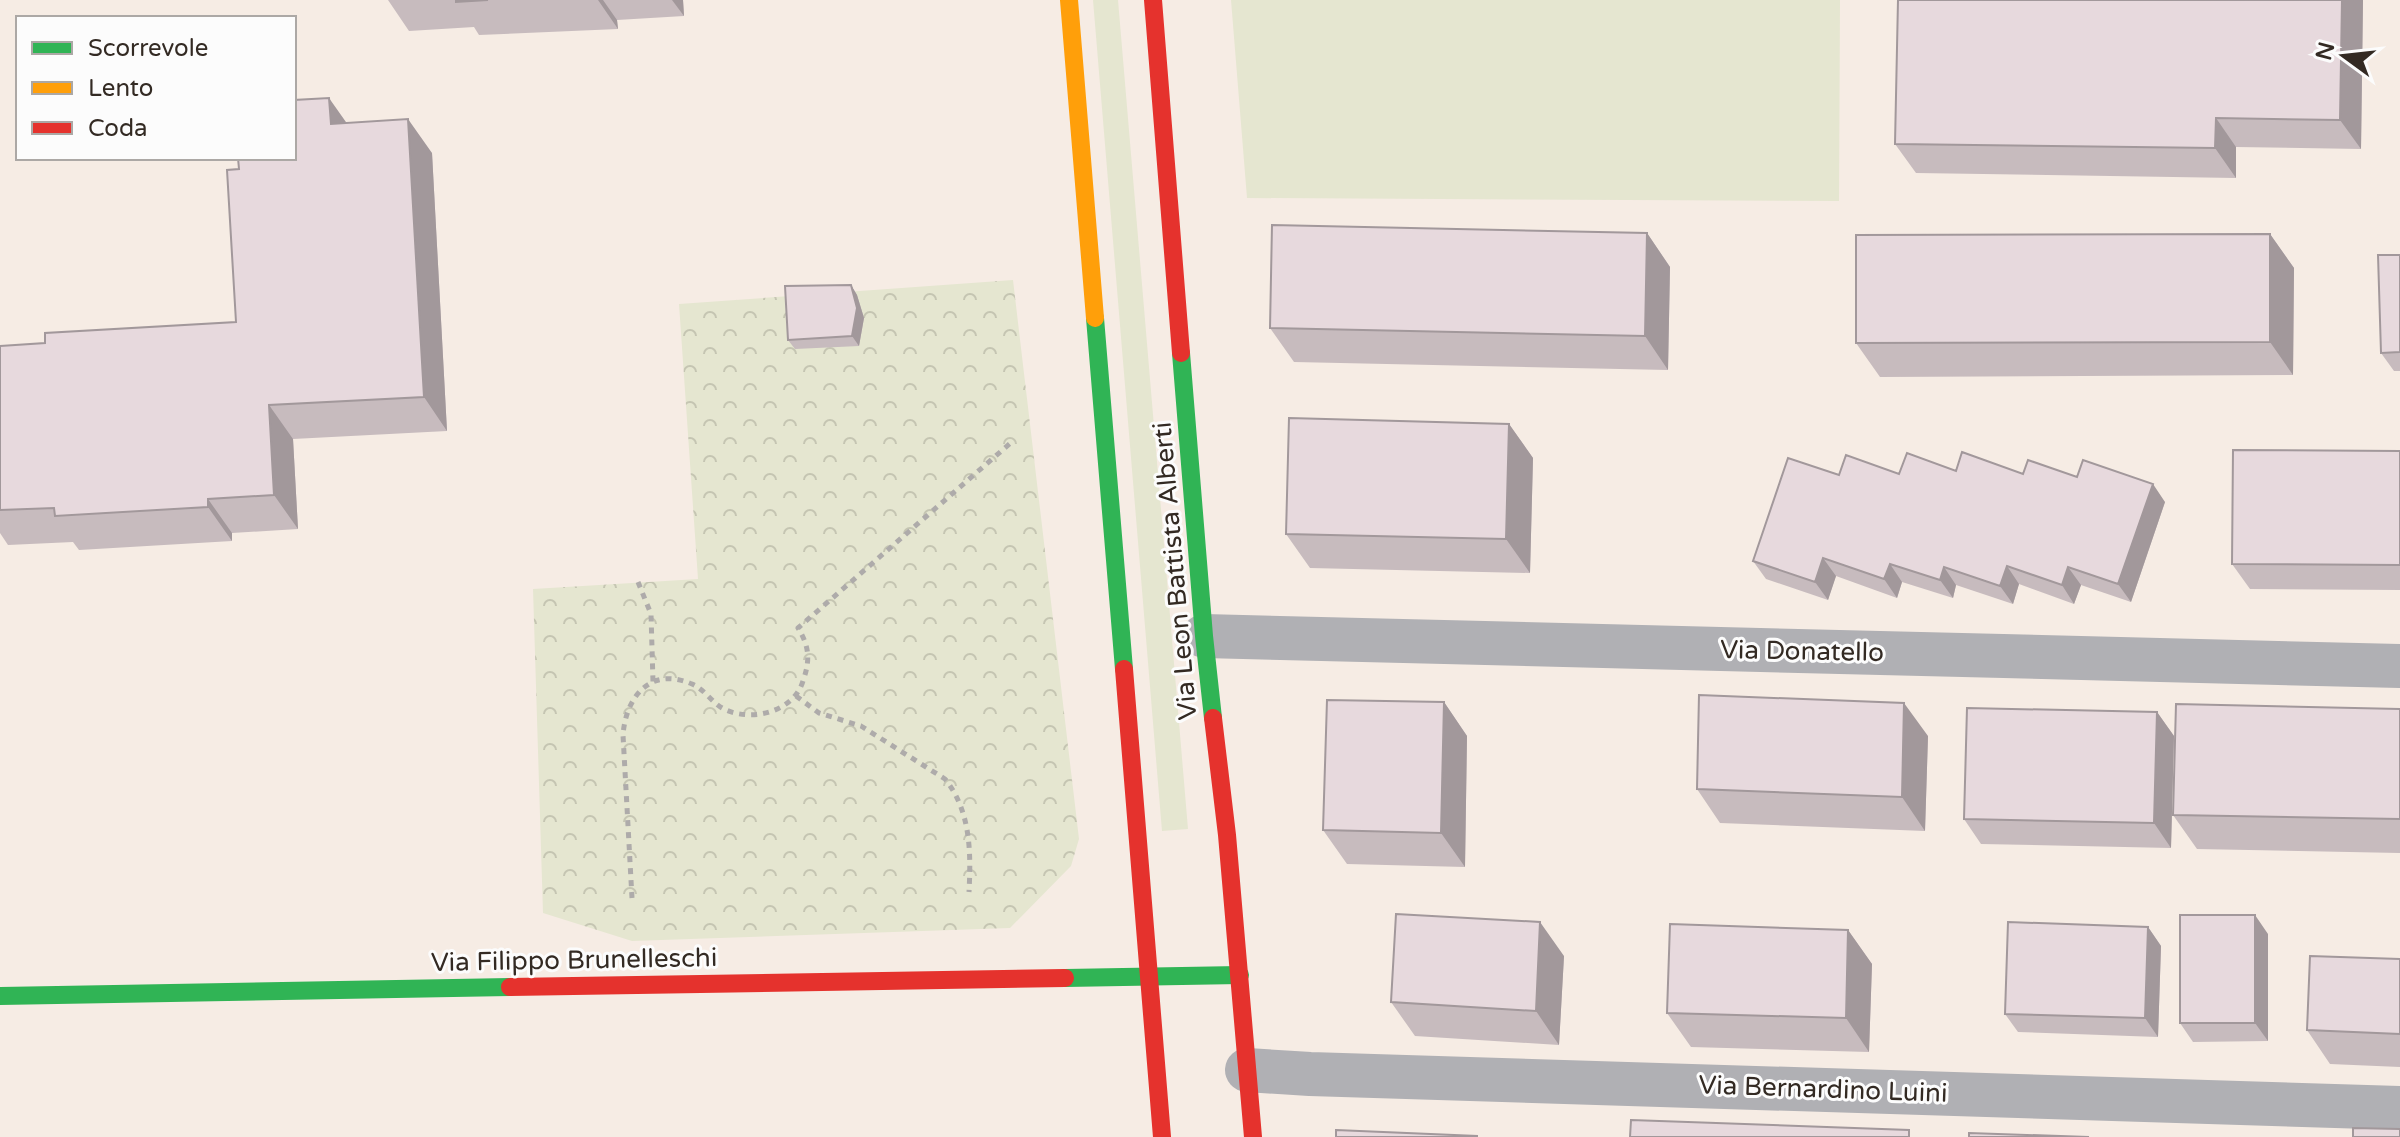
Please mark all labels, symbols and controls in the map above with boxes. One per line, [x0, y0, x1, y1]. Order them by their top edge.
legend [16, 16, 296, 160]
north arrow [2304, 16, 2384, 96]
text: Scorrevole [88, 34, 208, 63]
text: N [2311, 39, 2340, 63]
text: Lento [88, 74, 153, 103]
text: Coda [88, 114, 148, 143]
street label: Via Leon Battista Alberti [1147, 421, 1203, 721]
street label: Via Donatello [1720, 634, 1884, 668]
street label: Via Filippo Brunelleschi [431, 942, 717, 978]
street label: Via Bernardino Luini [1698, 1069, 1948, 1109]

